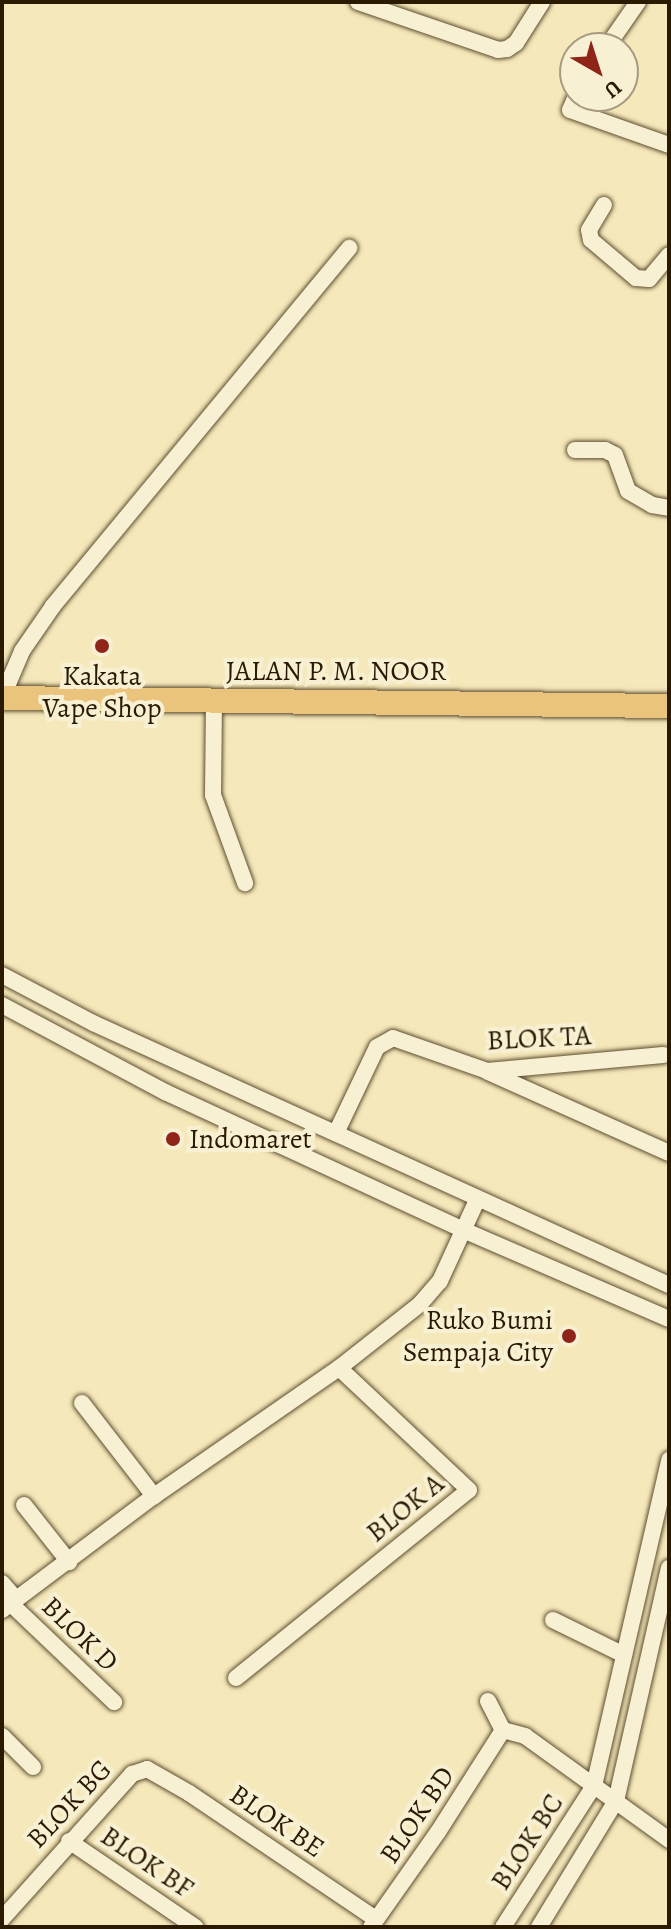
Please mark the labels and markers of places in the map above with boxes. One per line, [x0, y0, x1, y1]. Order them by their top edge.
marker: Kakata Vape Shop [93, 637, 111, 655]
place label: Kakata Vape Shop [43, 659, 161, 725]
place label: Indomaret [189, 1122, 312, 1156]
marker: Indomaret [164, 1130, 182, 1148]
place label: Ruko Bumi Sempaja City [403, 1303, 553, 1369]
marker: Ruko Bumi Sempaja City [560, 1327, 578, 1345]

